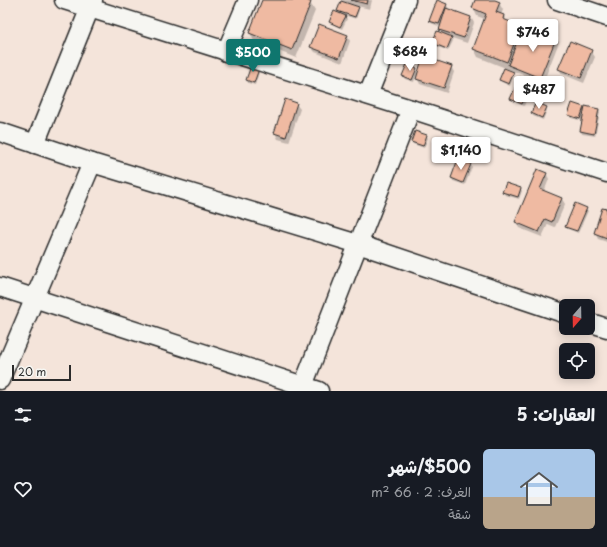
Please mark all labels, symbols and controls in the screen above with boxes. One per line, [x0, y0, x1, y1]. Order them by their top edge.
pin: $746 [509, 19, 557, 53]
text: $746 [516, 22, 550, 41]
pin: $684 [386, 38, 434, 72]
pin: $500 [229, 39, 277, 73]
text: $684 [393, 41, 427, 60]
text: $500 [235, 42, 271, 61]
pin: $487 [515, 76, 563, 110]
text: $487 [523, 79, 555, 98]
pin: $1,140 [428, 137, 494, 171]
text: $1,140 [441, 140, 481, 159]
north arrow [559, 299, 595, 335]
map controls [559, 299, 595, 379]
button: locate [559, 343, 595, 379]
scale bar [12, 363, 71, 382]
text: 20 m [18, 363, 46, 380]
text: العقارات: 5 [517, 401, 595, 427]
icon: filters [12, 404, 34, 426]
text: $500/شهر [389, 453, 471, 479]
icon: home [515, 465, 563, 513]
icon: heart [12, 478, 34, 500]
text: الغرف: 2 · 66 m² [371, 482, 471, 501]
text: شقة [448, 504, 471, 523]

